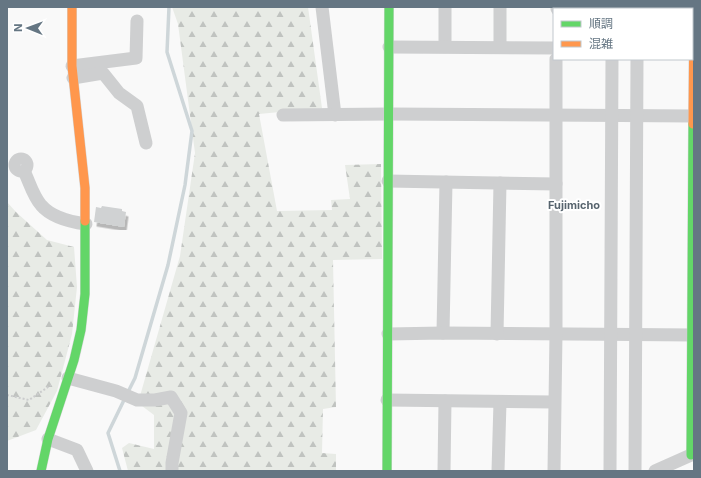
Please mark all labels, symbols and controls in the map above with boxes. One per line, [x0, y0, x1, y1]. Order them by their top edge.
north arrow [8, 8, 48, 48]
legend [553, 8, 693, 60]
text: 順調 [589, 16, 613, 31]
text: N [11, 24, 25, 32]
text: 混雑 [589, 36, 613, 51]
district label: Fujimicho [548, 198, 600, 212]

